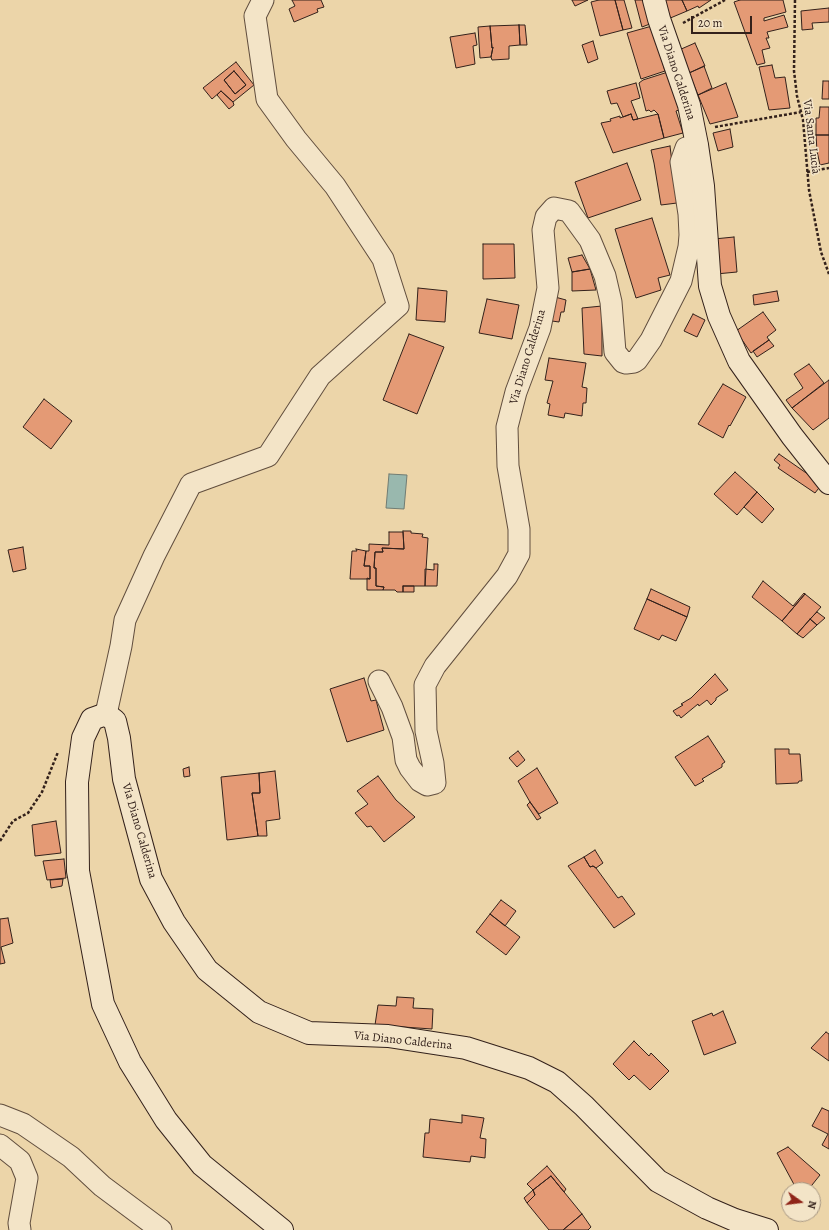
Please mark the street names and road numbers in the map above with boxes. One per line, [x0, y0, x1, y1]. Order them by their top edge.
street label: Via Diano Calderina [654, 24, 698, 122]
street label: Via Santa Lucia [799, 99, 823, 175]
street label: Via Diano Calderina [507, 308, 549, 406]
street label: Via Diano Calderina [118, 782, 160, 880]
street label: Via Diano Calderina [353, 1029, 453, 1053]

